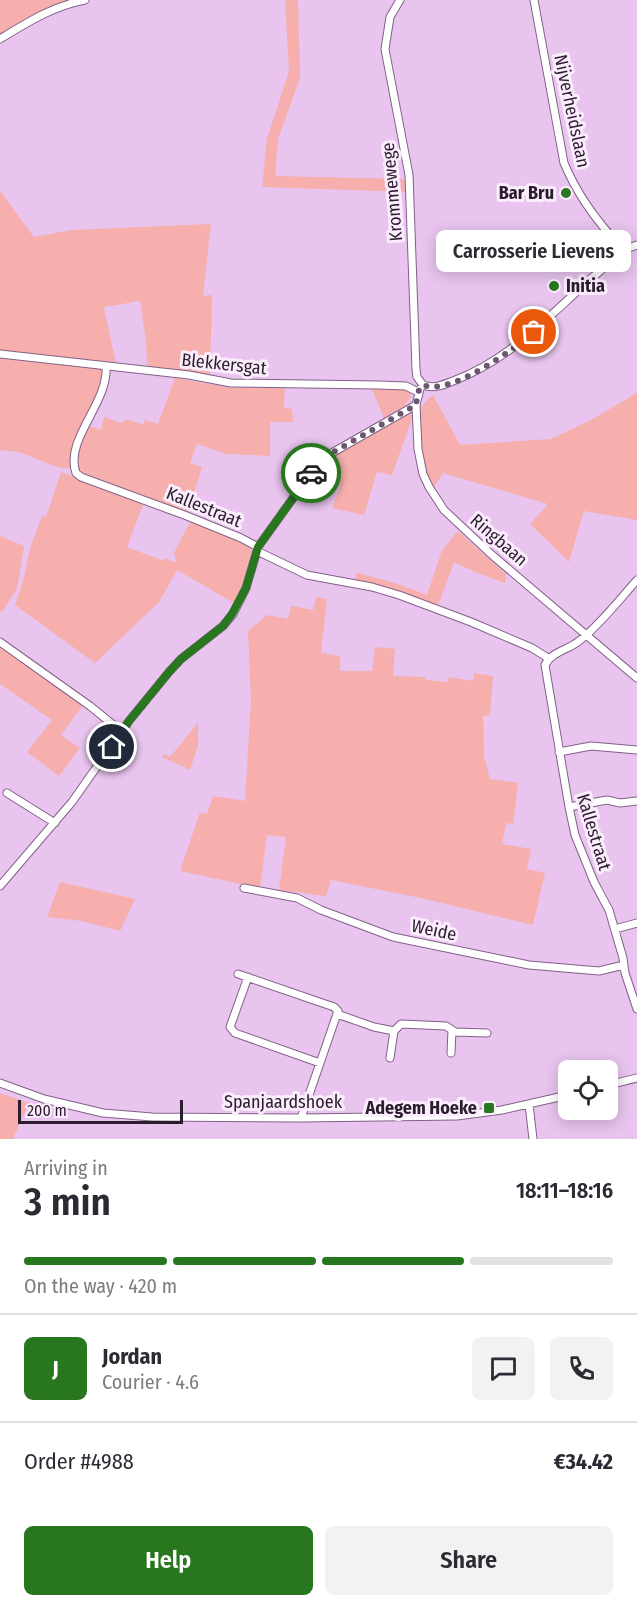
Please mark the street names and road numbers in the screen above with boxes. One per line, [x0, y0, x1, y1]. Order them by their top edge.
street label: Nijverheidslaan [549, 52, 595, 170]
street label: Krommewege [377, 142, 407, 242]
street label: Blekkersgat [180, 349, 268, 379]
street label: Kallestraat [163, 482, 245, 532]
street label: Ringbaan [466, 509, 532, 571]
street label: Kallestraat [572, 791, 616, 873]
street label: Weide [410, 915, 459, 945]
street label: Spanjaardshoek [224, 1091, 343, 1113]

